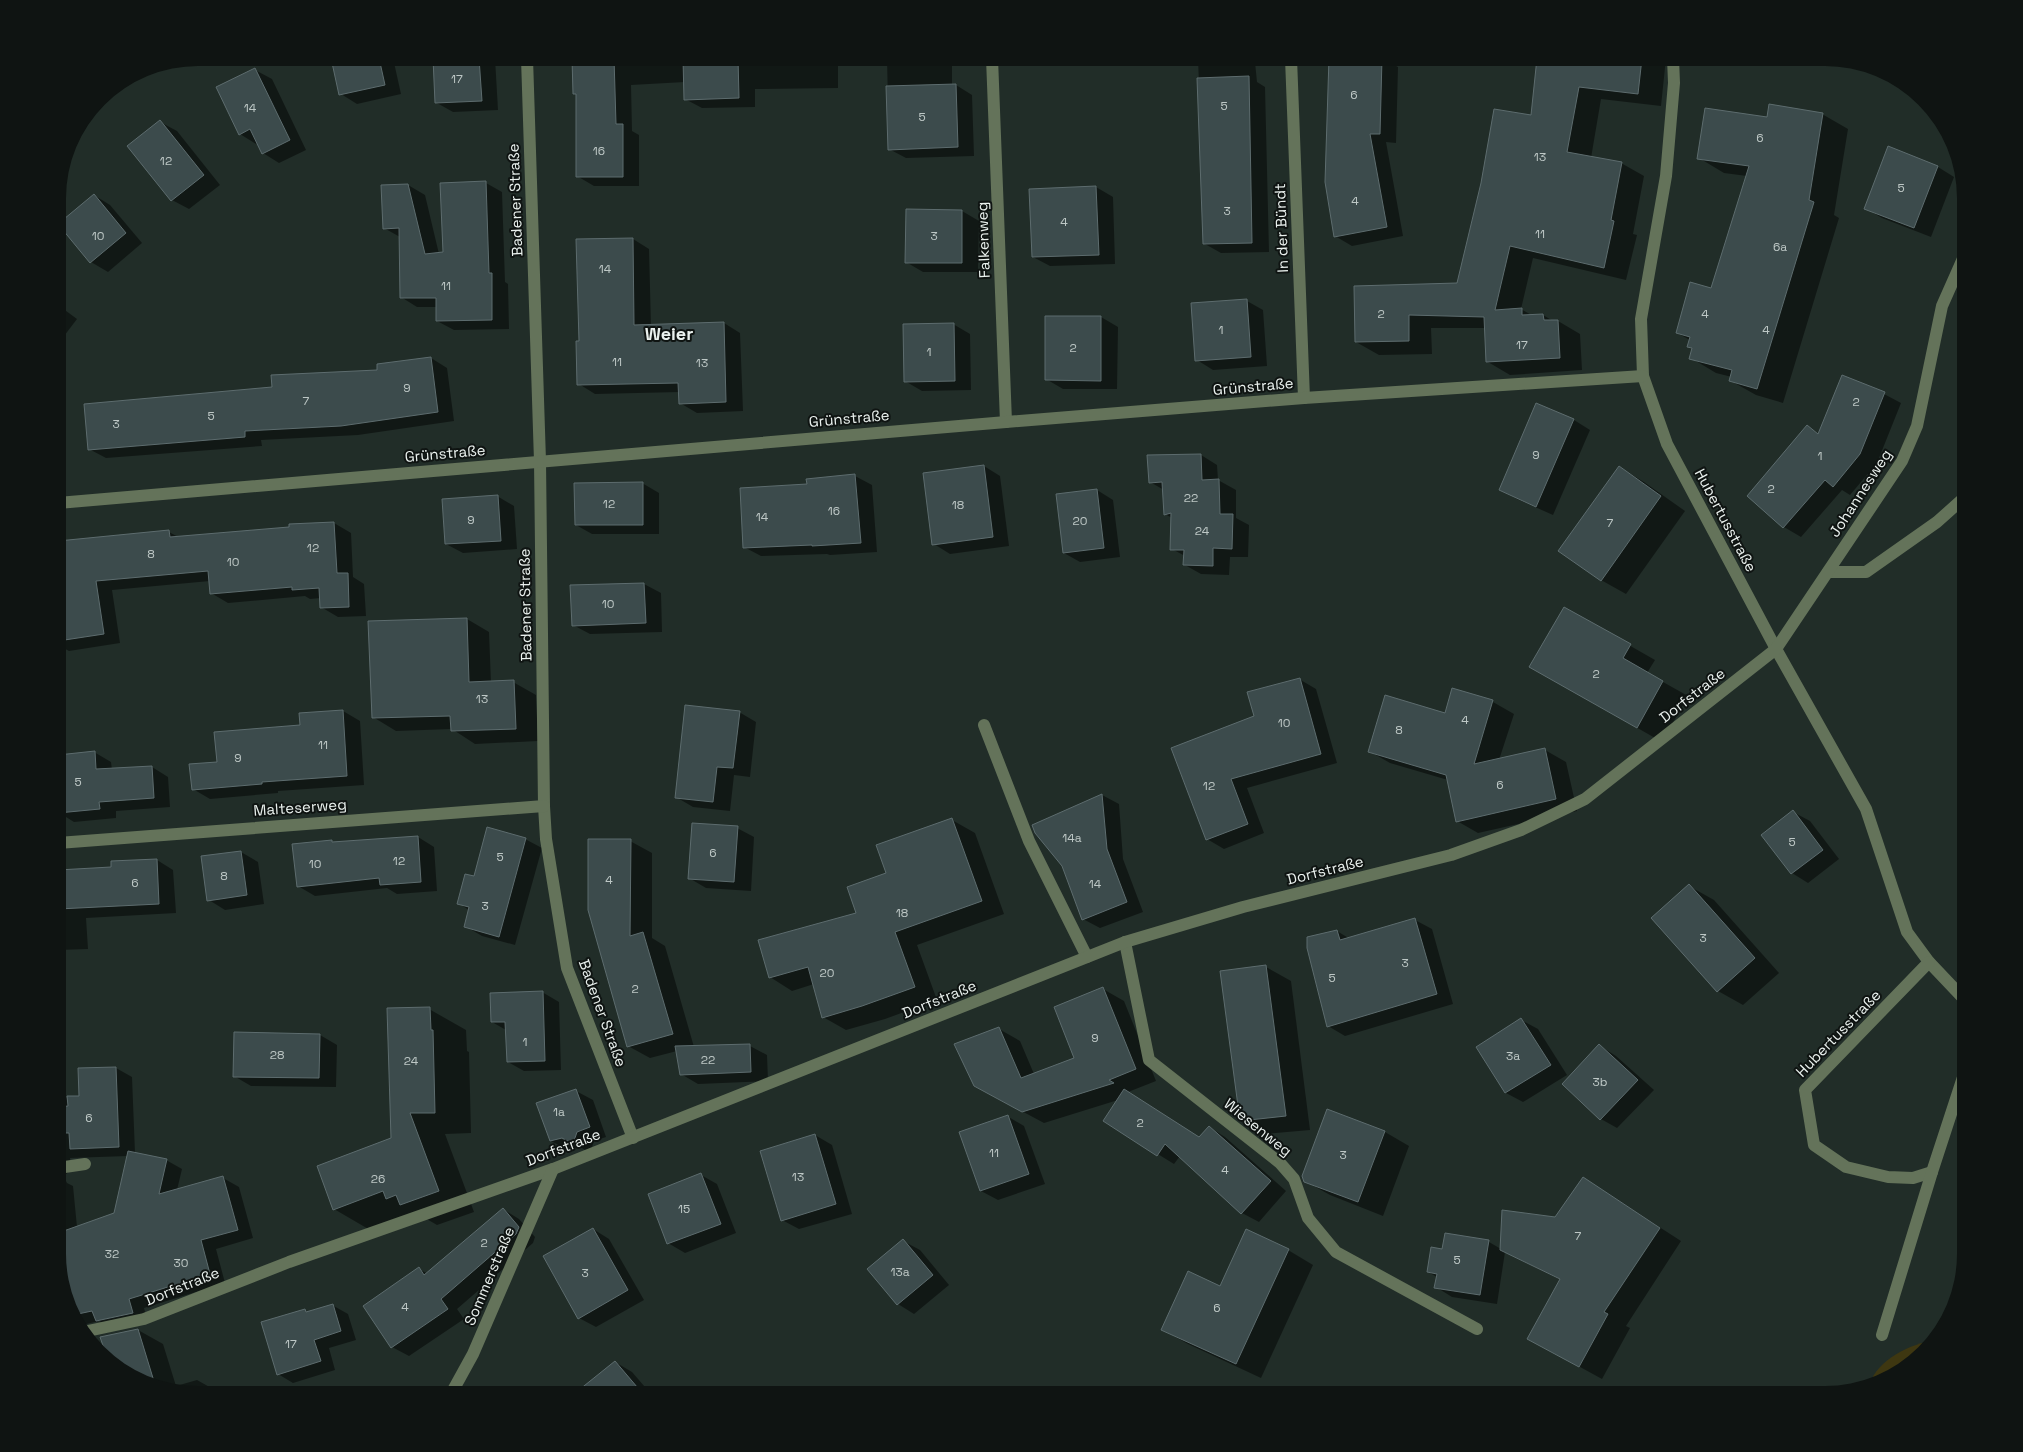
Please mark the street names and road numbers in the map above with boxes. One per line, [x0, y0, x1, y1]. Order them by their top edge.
street label: Badener Straße [504, 143, 526, 257]
street label: In der Bündt [1270, 183, 1292, 273]
street label: Falkenweg [972, 202, 994, 278]
street label: Grünstraße [1212, 373, 1294, 399]
street label: Grünstraße [808, 405, 890, 431]
street label: Grünstraße [404, 440, 486, 466]
street label: Johannesweg [1825, 445, 1895, 541]
street label: Hubertusstraße [1691, 465, 1761, 575]
street label: Badener Straße [515, 548, 535, 662]
street label: Dorfstraße [1655, 663, 1729, 727]
street label: Malteserweg [253, 794, 347, 820]
street label: Dorfstraße [1285, 851, 1365, 889]
street label: Badener Straße [575, 957, 631, 1069]
street label: Dorfstraße [899, 975, 979, 1022]
street label: Hubertusstraße [1792, 985, 1885, 1081]
street label: Wiesenweg [1220, 1094, 1296, 1160]
street label: Dorfstraße [523, 1124, 603, 1170]
street label: Sommerstraße [460, 1224, 518, 1328]
street label: Dorfstraße [142, 1262, 222, 1309]

